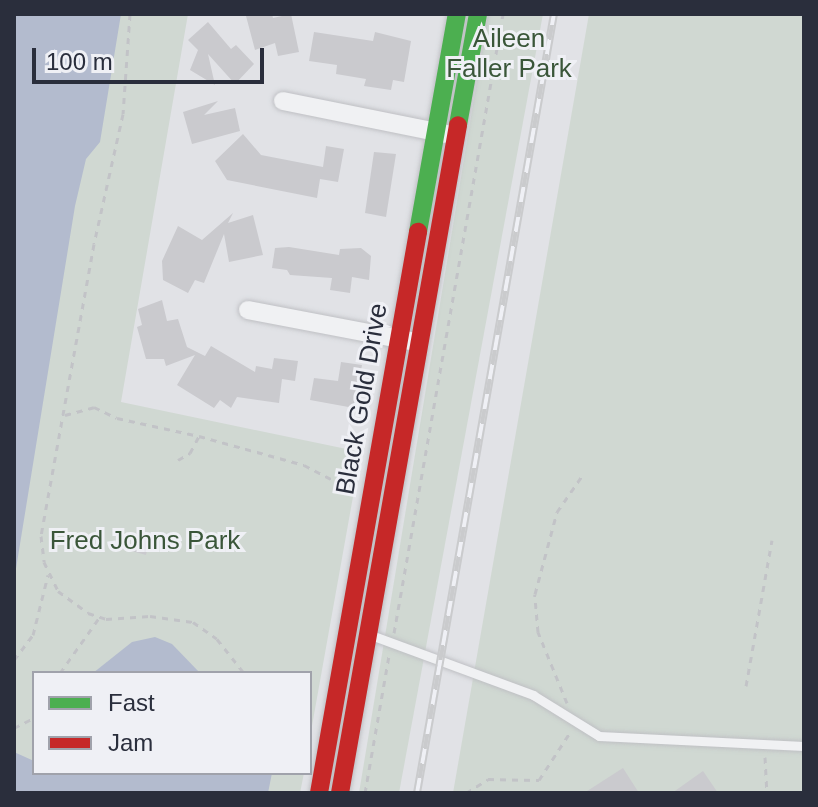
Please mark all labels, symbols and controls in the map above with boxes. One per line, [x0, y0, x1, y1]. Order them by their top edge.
park label: Aileen Faller Park [446, 23, 572, 84]
scale bar [36, 32, 268, 82]
text: 100 m [46, 48, 113, 75]
street label: Black Gold Drive [330, 301, 394, 497]
park label: Fred Johns Park [50, 525, 240, 557]
legend [32, 671, 312, 775]
text: Fast [108, 689, 155, 716]
text: Jam [108, 729, 153, 756]

